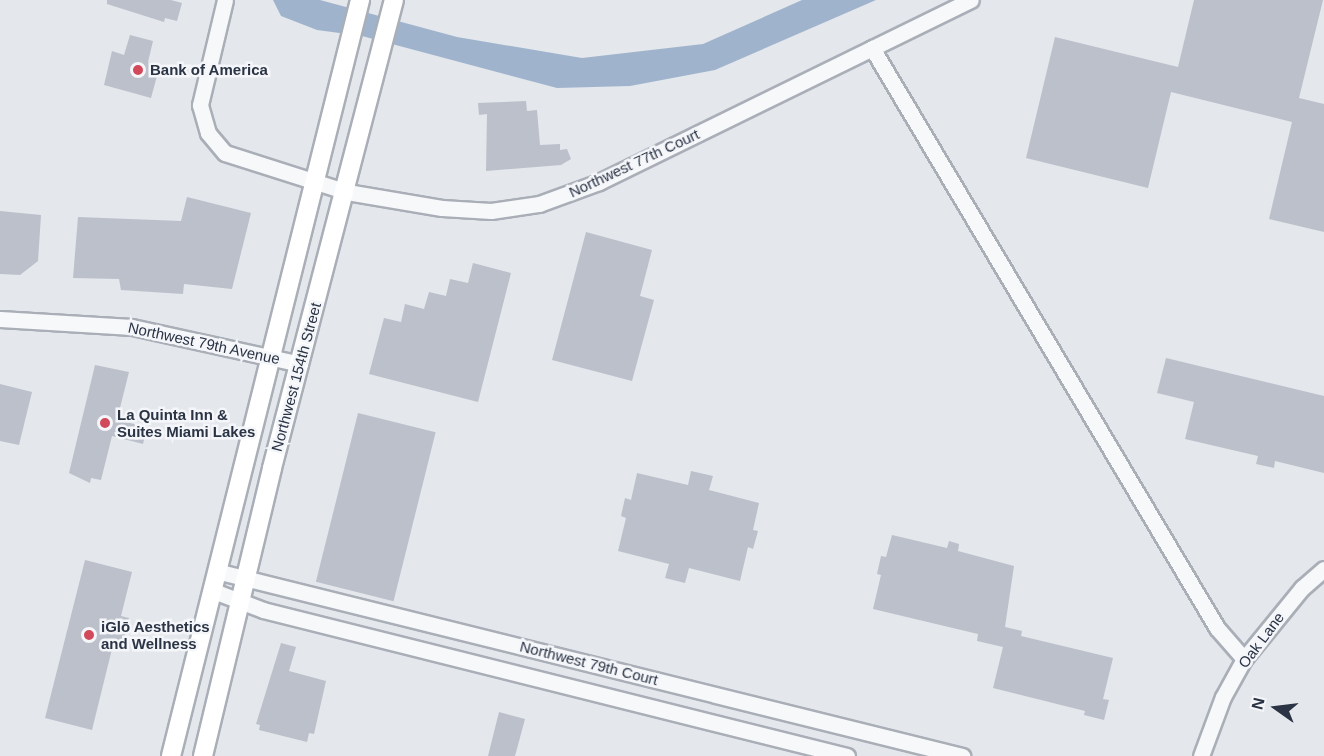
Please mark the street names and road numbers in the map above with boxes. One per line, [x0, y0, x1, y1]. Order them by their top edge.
street label: Northwest 77th Court [566, 125, 702, 201]
street label: Northwest 154th Street [267, 301, 325, 453]
street label: Northwest 79th Avenue [126, 318, 282, 368]
street label: Oak Lane [1234, 609, 1288, 671]
street label: Northwest 79th Court [518, 637, 660, 689]

